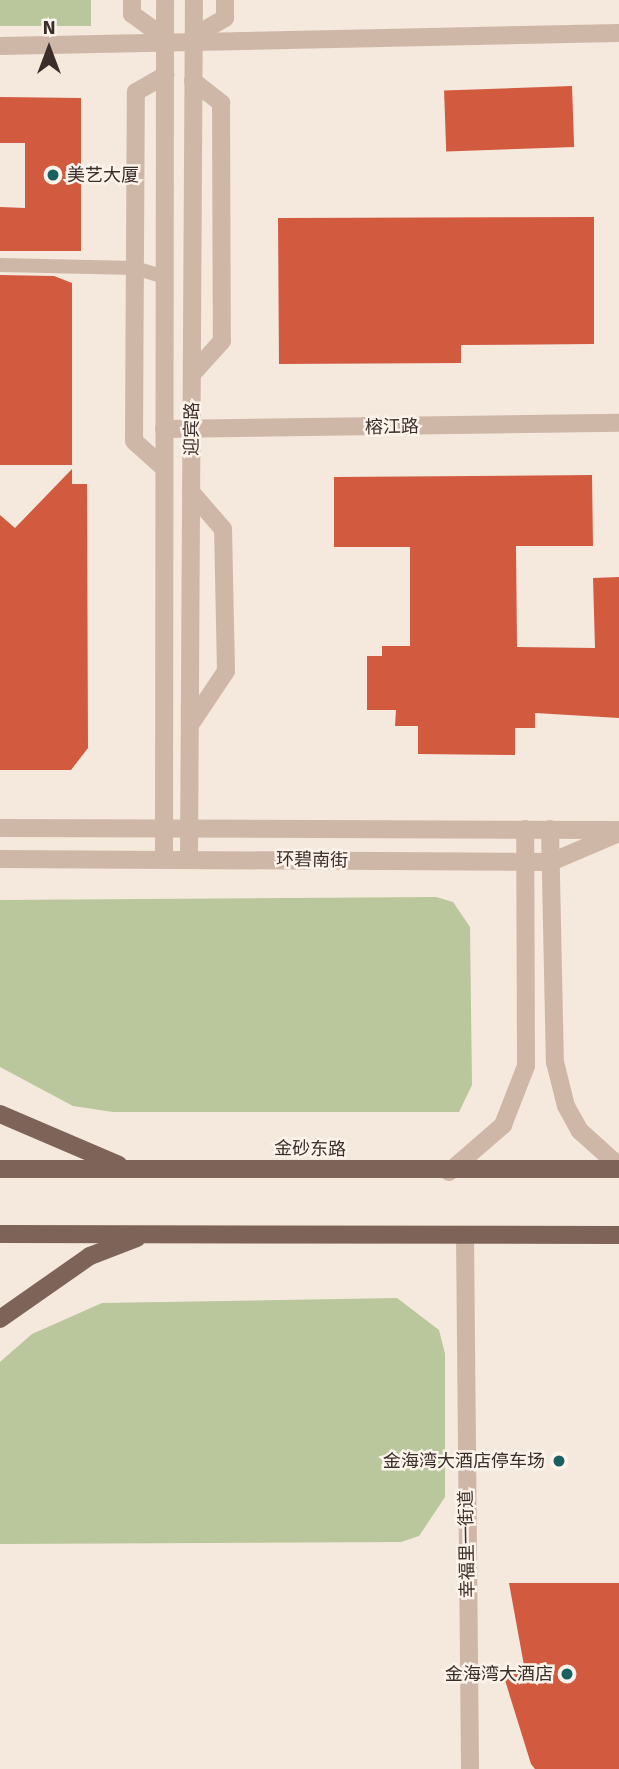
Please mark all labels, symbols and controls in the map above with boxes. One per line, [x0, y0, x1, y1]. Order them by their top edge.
north arrow [14, 14, 84, 84]
text: N [42, 16, 56, 40]
place label: 美艺大厦 [67, 164, 139, 186]
marker: 美艺大厦 [45, 167, 61, 183]
street label: 迎宾路 [181, 402, 203, 456]
street label: 榕江路 [365, 416, 419, 438]
street label: 环碧南街 [276, 849, 348, 871]
street label: 金砂东路 [274, 1138, 346, 1160]
place label: 金海湾大酒店停车场 [383, 1450, 545, 1472]
marker: 金海湾大酒店停车场 [551, 1453, 567, 1469]
street label: 幸福里一街道 [455, 1490, 479, 1598]
place label: 金海湾大酒店 [445, 1663, 553, 1685]
marker: 金海湾大酒店 [559, 1666, 575, 1682]

